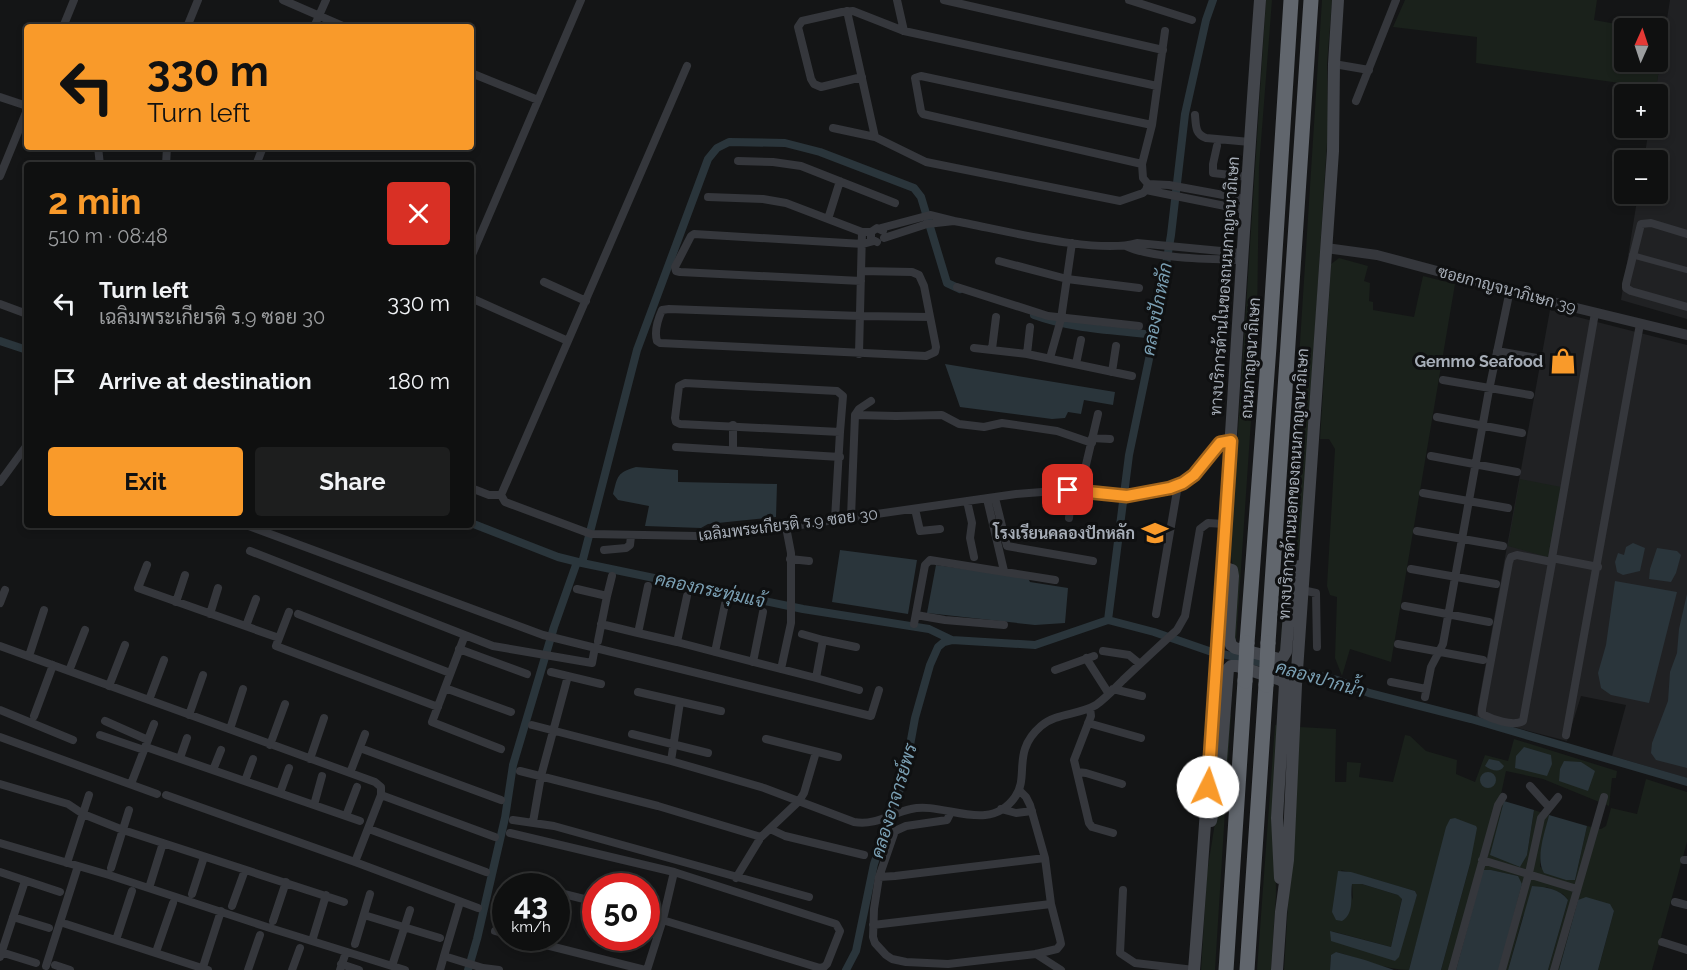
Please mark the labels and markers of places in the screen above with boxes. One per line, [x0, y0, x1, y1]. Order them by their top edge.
shop icon: Gemmo Seafood [1548, 346, 1578, 376]
place label: Gemmo Seafood [1414, 352, 1543, 371]
pin [1042, 464, 1093, 515]
school or university icon: โรงเรียนคลองปักหลัก [1140, 518, 1170, 548]
place label: โรงเรียนคลองปักหลัก [992, 522, 1135, 543]

